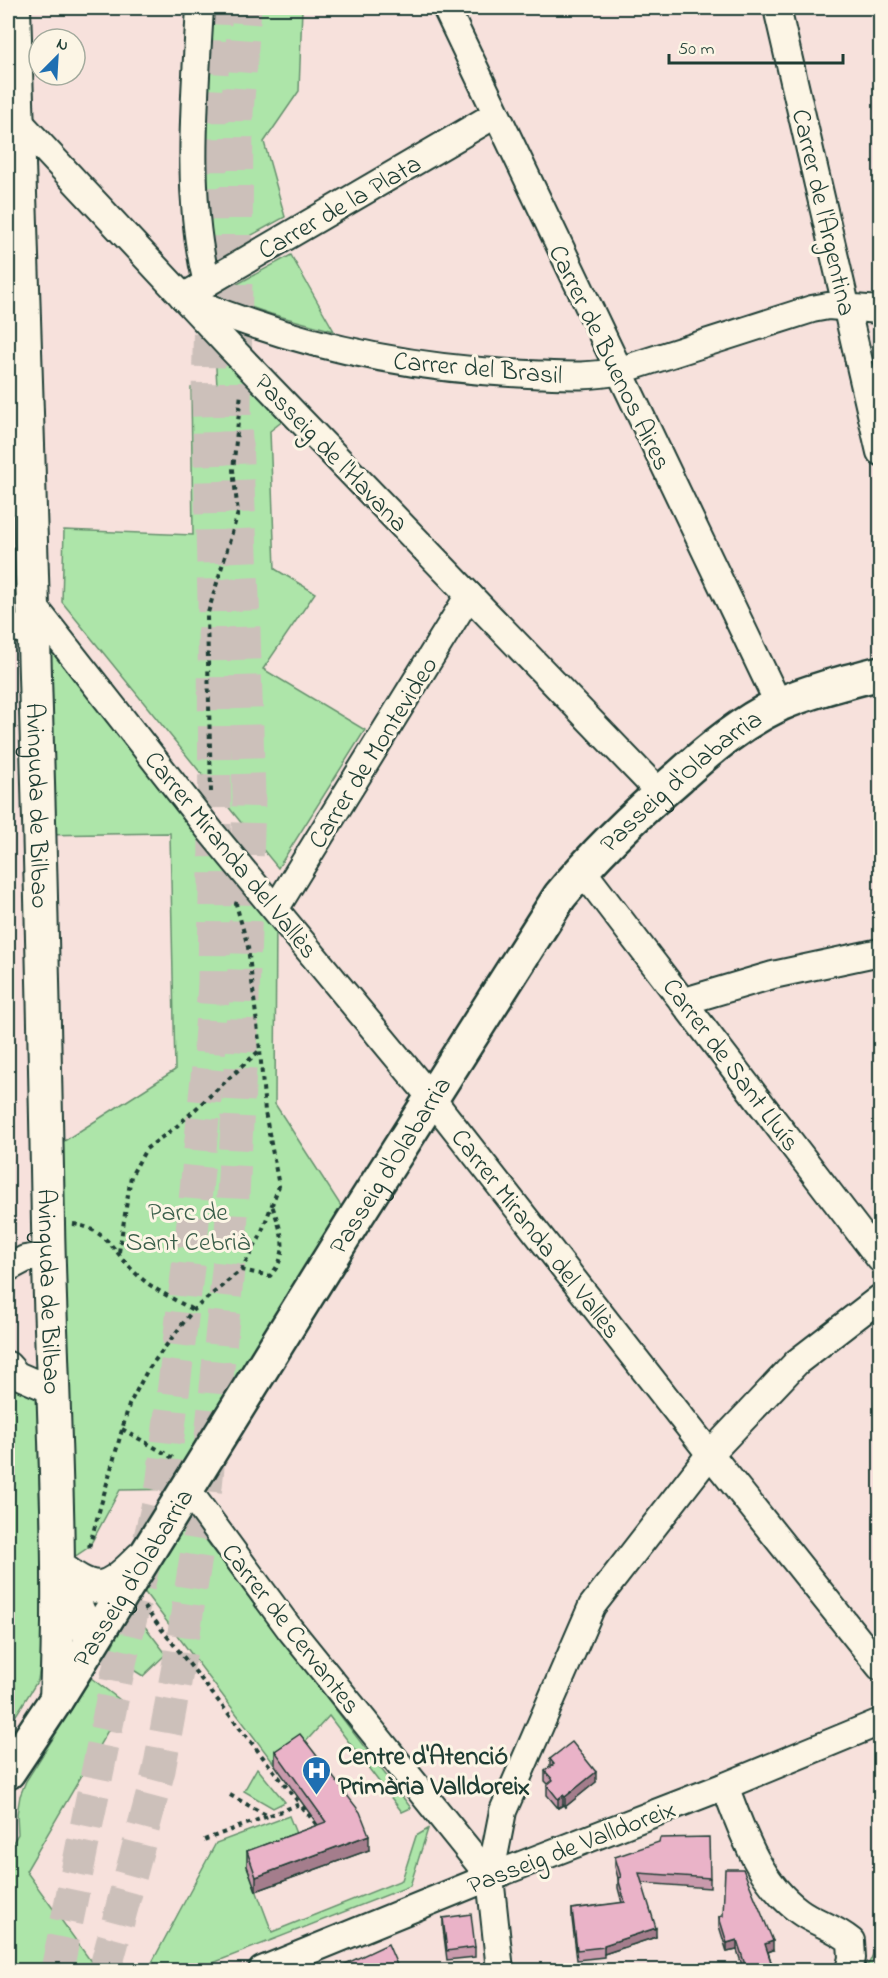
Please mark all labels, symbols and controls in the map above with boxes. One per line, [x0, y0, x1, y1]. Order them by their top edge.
north arrow [27, 27, 87, 87]
scale bar [669, 27, 843, 65]
text: N [52, 32, 72, 58]
text: 50 m [678, 37, 715, 63]
street label: Carrer de l'Argentina [780, 106, 864, 320]
street label: Carrer de la Plata [252, 146, 429, 271]
street label: Carrer de Buenos Aires [537, 239, 680, 478]
street label: Carrer del Brasil [392, 344, 564, 396]
street label: Passeig de l'Havana [244, 366, 416, 542]
street label: Carrer de Montevideo [300, 650, 449, 857]
street label: Avinguda de Bilbao [14, 702, 57, 909]
street label: Passeig d'Olabarria [592, 702, 770, 863]
street label: Carrer Miranda del Vallès [134, 744, 326, 968]
street label: Carrer de Sant Lluís [652, 971, 808, 1161]
street label: Passeig d'Olabarria [321, 1070, 462, 1263]
street label: Carrer Miranda del Vallès [440, 1121, 629, 1348]
street label: Avinguda de Bilbao [25, 1188, 69, 1395]
park label: Parc de Sant Cebrià [126, 1195, 250, 1263]
street label: Passeig d'Olabarria [65, 1482, 205, 1676]
street label: Carrer de Cervantes [211, 1536, 369, 1723]
place label: Centre d'Atenció Primària Valldoreix [338, 1739, 530, 1807]
hospital icon: Centre d'Atenció Primària Valldoreix [301, 1754, 333, 1796]
street label: Passeig de Valldoreix [462, 1792, 682, 1906]

